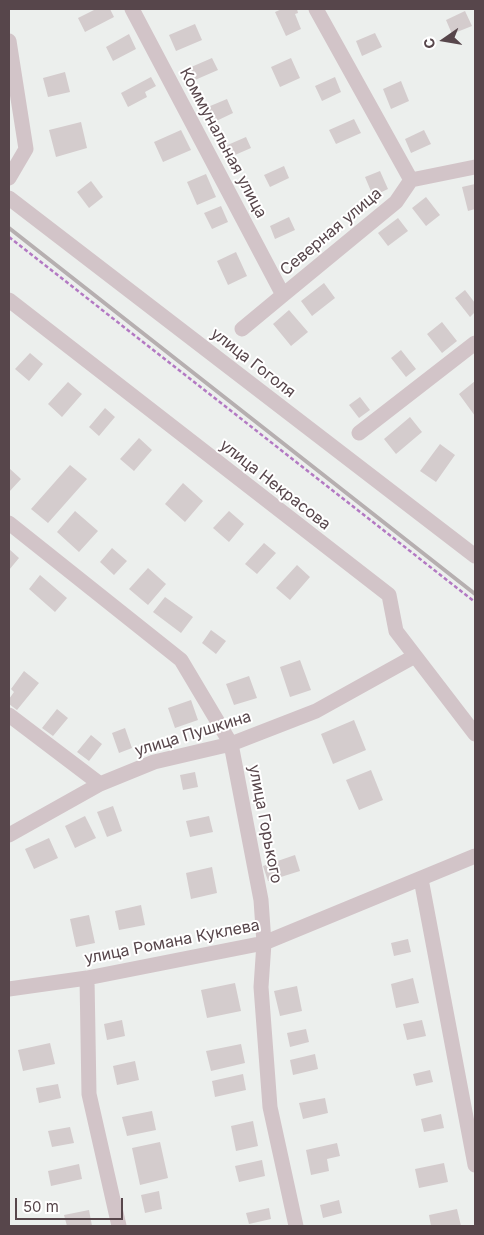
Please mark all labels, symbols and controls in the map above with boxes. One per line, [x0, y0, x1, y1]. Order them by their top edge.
north arrow [419, 15, 469, 65]
text: С [419, 37, 438, 50]
street label: Коммунальная улица [175, 65, 271, 221]
street label: Северная улица [276, 184, 386, 280]
street label: улица Гоголя [207, 324, 299, 402]
street label: улица Некрасова [216, 436, 334, 534]
street label: улица Пушкина [132, 707, 254, 761]
street label: улица Горького [244, 763, 286, 885]
street label: улица Романа Куклева [83, 916, 261, 968]
scale bar [18, 1188, 125, 1220]
text: 50 m [23, 1197, 59, 1216]

